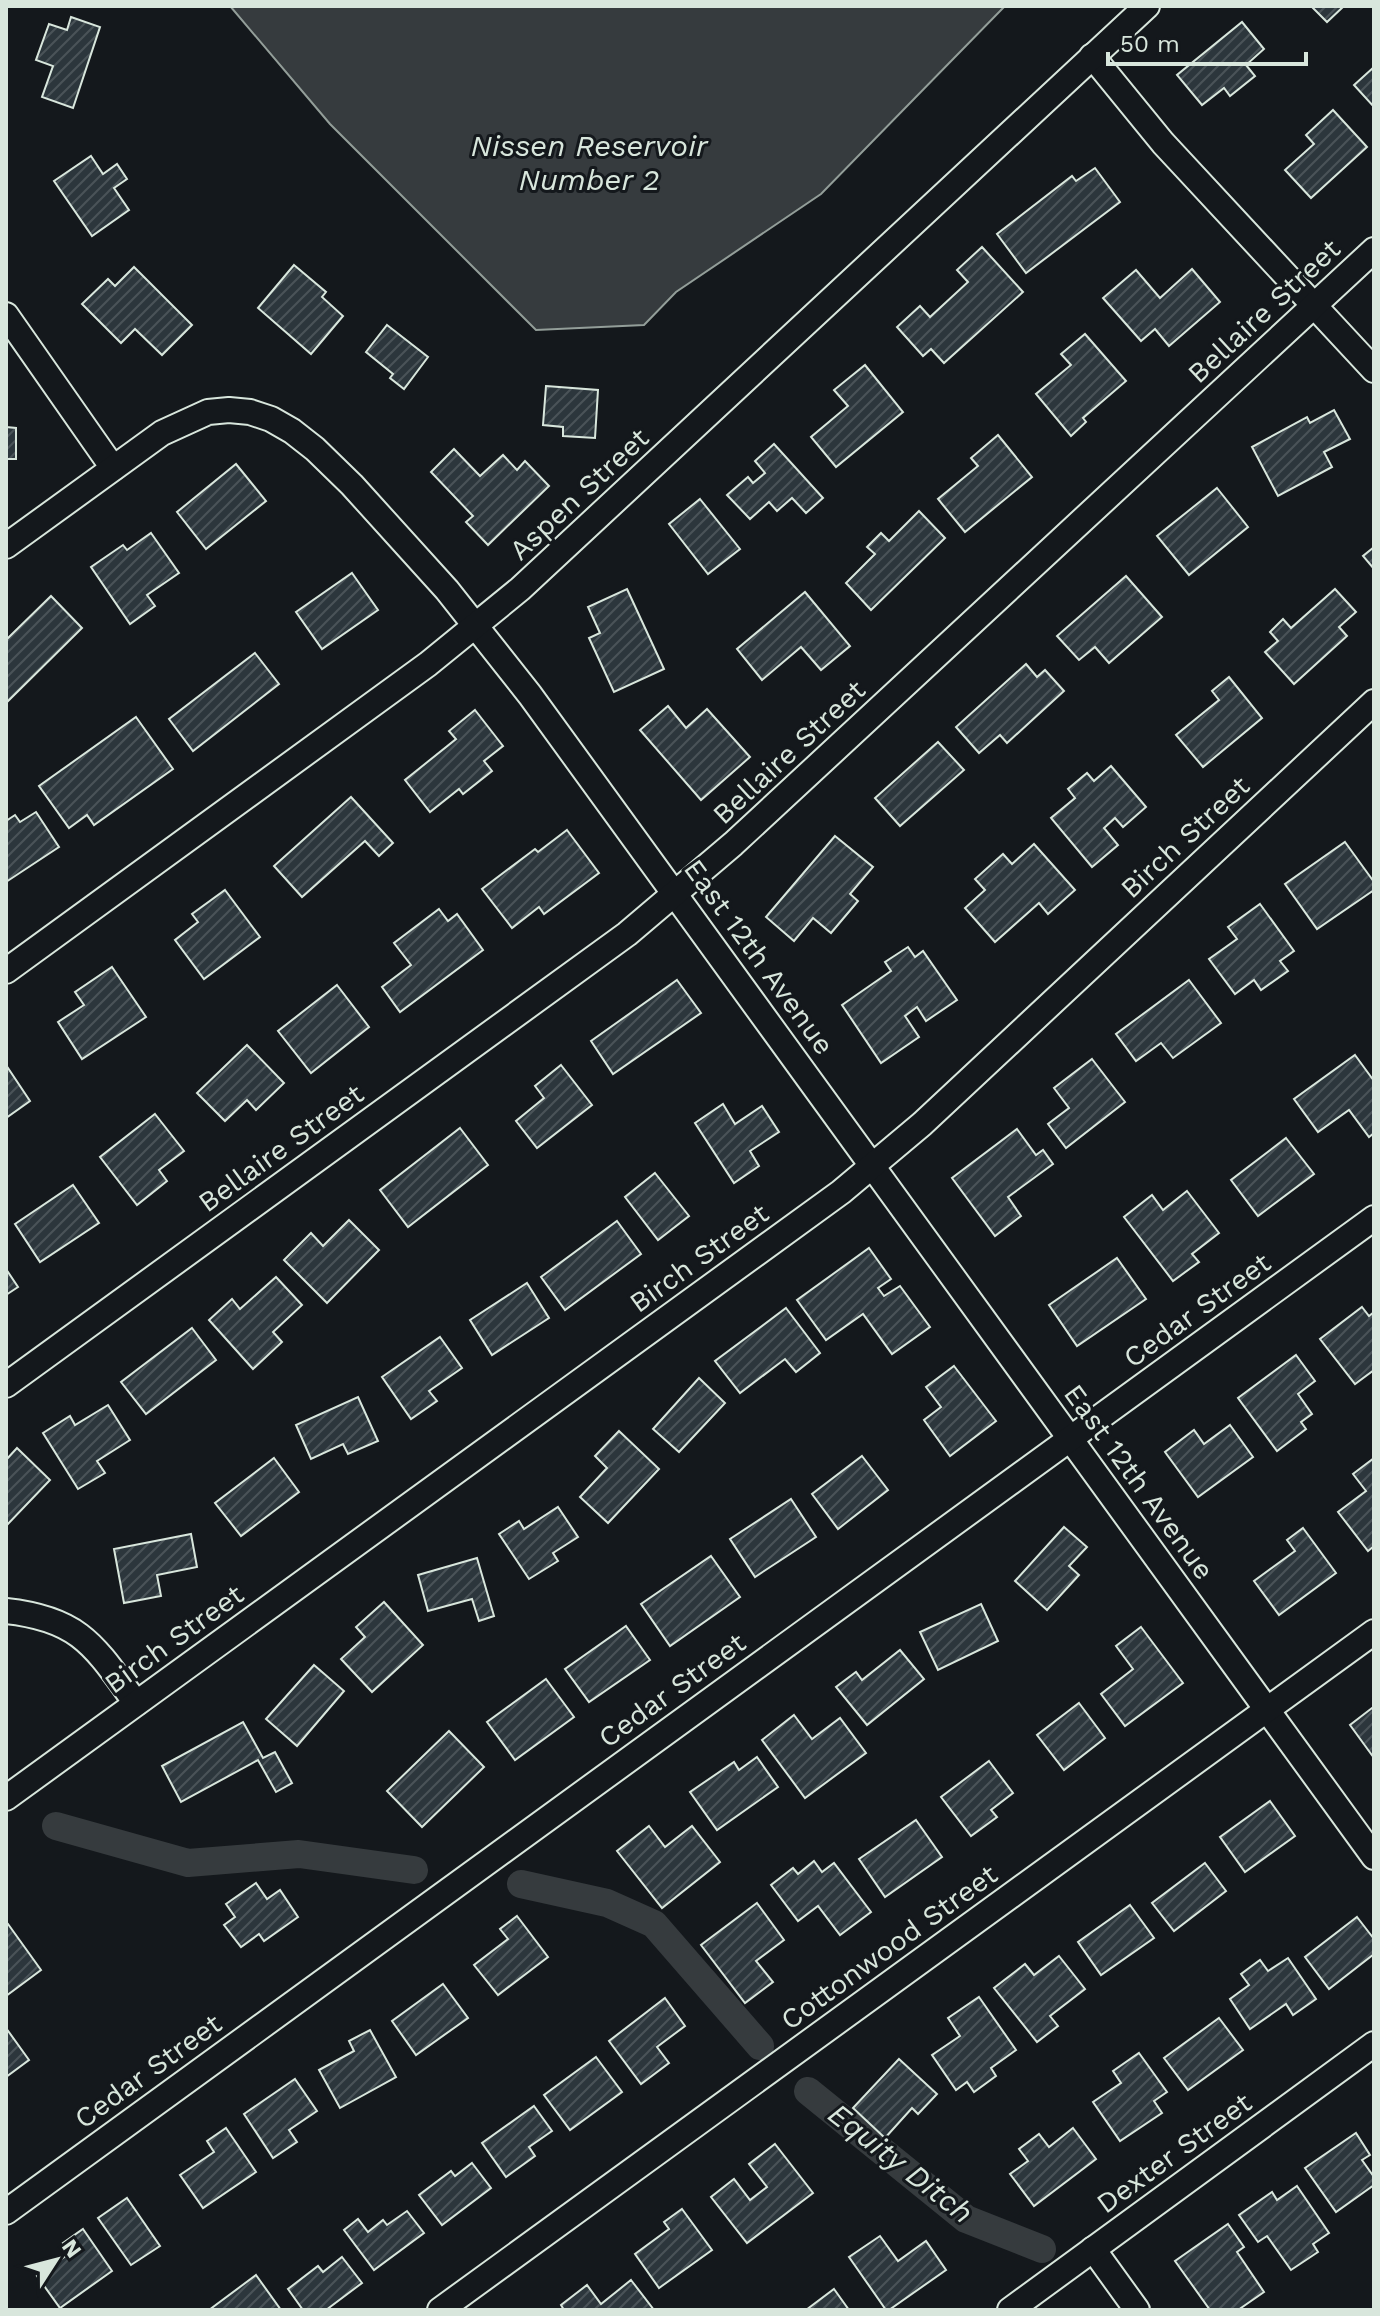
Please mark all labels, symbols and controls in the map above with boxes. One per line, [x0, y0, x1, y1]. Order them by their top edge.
scale bar [1108, 16, 1306, 66]
text: 50 m [1120, 30, 1180, 58]
water label: Nissen Reservoir Number 2 [470, 128, 709, 197]
street label: Bellaire Street [1181, 232, 1347, 390]
street label: Aspen Street [503, 421, 656, 567]
street label: Bellaire Street [706, 673, 872, 831]
street label: Birch Street [1114, 769, 1256, 905]
street label: East 12th Avenue [677, 853, 841, 1061]
street label: Bellaire Street [192, 1077, 370, 1219]
street label: Birch Street [623, 1196, 775, 1319]
street label: Cedar Street [1117, 1246, 1277, 1374]
street label: East 12th Avenue [1057, 1378, 1221, 1586]
street label: Birch Street [98, 1577, 250, 1700]
street label: Cedar Street [592, 1626, 752, 1754]
street label: Cottonwood Street [774, 1857, 1004, 2037]
street label: Cedar Street [68, 2007, 228, 2135]
street label: Dexter Street [1090, 2086, 1258, 2220]
water label: Equity Ditch [822, 2096, 980, 2230]
north arrow [16, 2220, 96, 2300]
text: N [57, 2235, 87, 2262]

